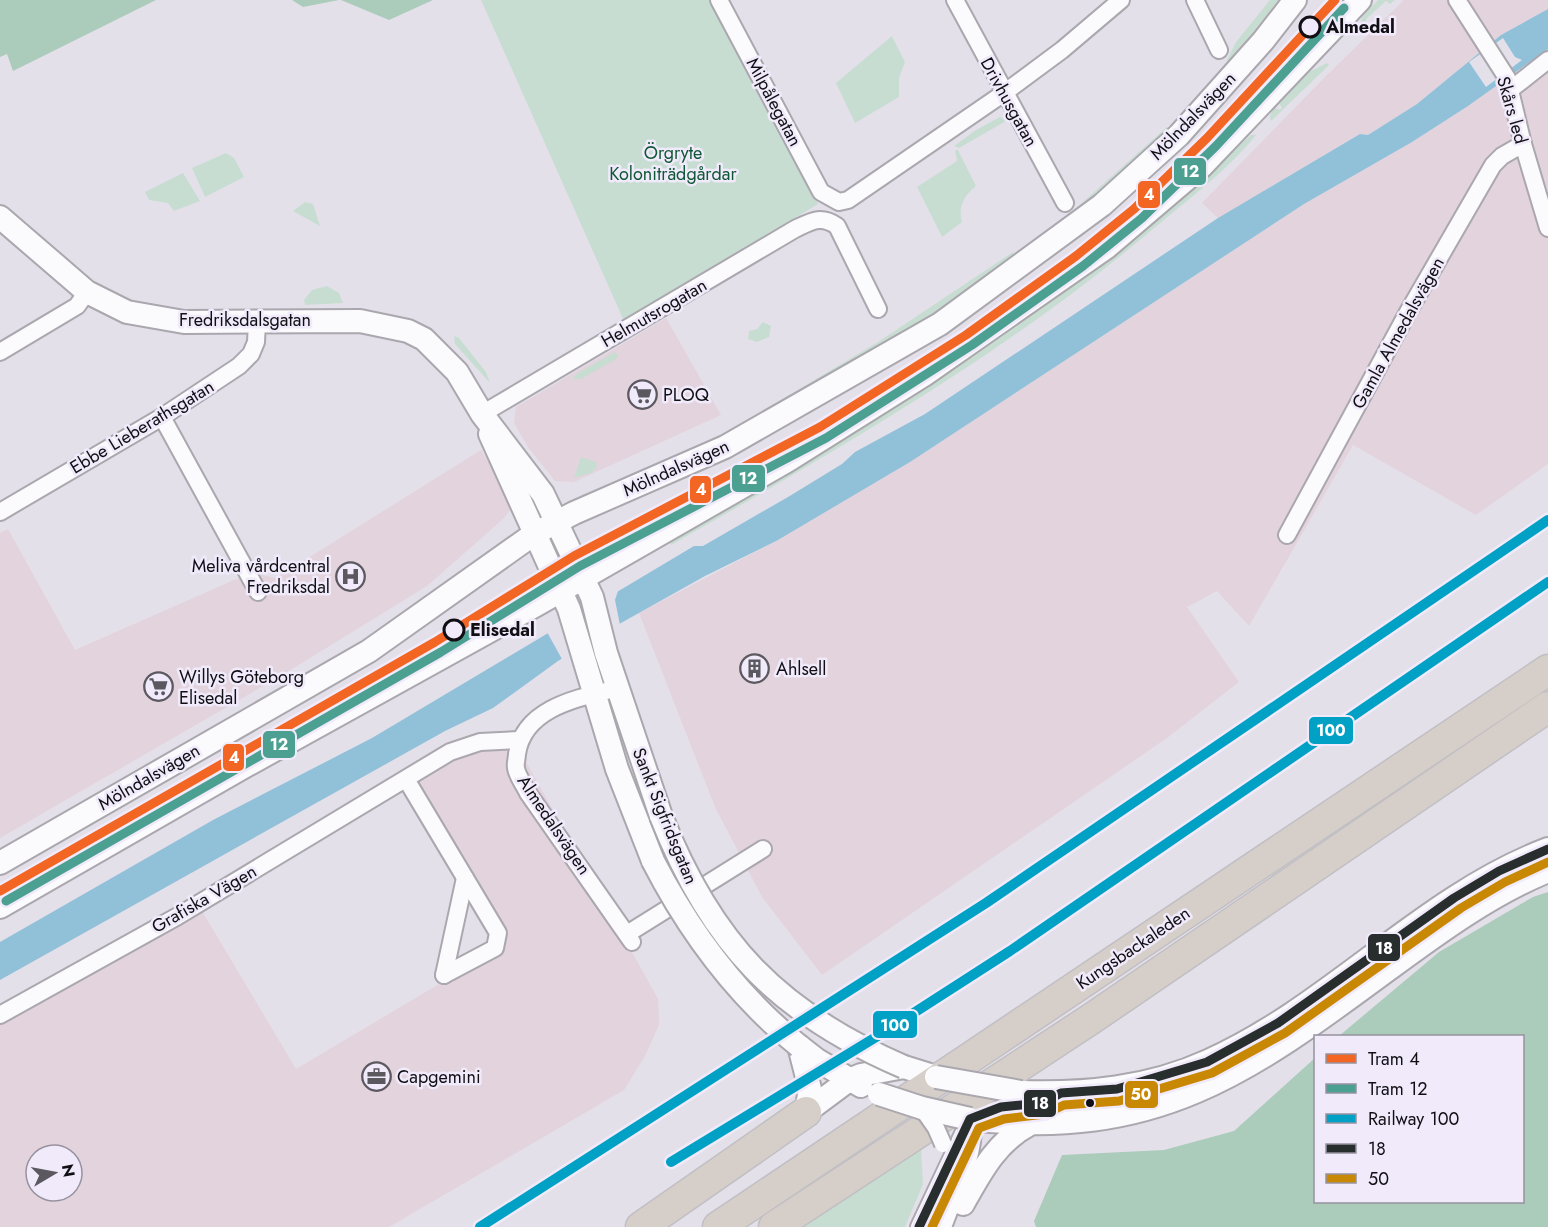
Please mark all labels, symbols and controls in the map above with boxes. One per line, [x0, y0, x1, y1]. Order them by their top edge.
place label: Almedal [1325, 14, 1395, 40]
marker: Almedal [1299, 16, 1321, 38]
street label: Milpålegatan [740, 53, 808, 151]
street label: Drivhusgatan [974, 53, 1044, 151]
street label: Mölndalsvägen [1144, 66, 1242, 166]
street label: Skårs led [1490, 73, 1534, 147]
park label: Örgryte Koloniträdgårdar [609, 140, 737, 187]
line badge: 12 [1173, 157, 1207, 186]
text: 12 [1181, 160, 1199, 183]
line badge: 4 [1137, 180, 1161, 209]
text: 4 [1143, 183, 1155, 206]
street label: Gamla Almedalsvägen [1345, 252, 1451, 414]
street label: Helmutsrogatan [596, 272, 712, 354]
street label: Fredriksdalsgatan [179, 307, 311, 333]
street label: Ebbe Lieberathsgatan [65, 374, 219, 480]
supermarket icon: PLOQ [626, 379, 658, 411]
place label: PLOQ [663, 382, 710, 408]
street label: Mölndalsvägen [619, 433, 733, 503]
line badge: 12 [731, 464, 766, 493]
text: 12 [739, 467, 757, 490]
line badge: 4 [689, 475, 712, 504]
text: 4 [695, 478, 707, 501]
place label: Meliva vårdcentral Fredriksdal [192, 553, 330, 600]
hospital icon: Meliva vårdcentral Fredriksdal [335, 560, 367, 592]
place label: Elisedal [470, 617, 535, 643]
marker: Elisedal [443, 619, 465, 641]
building icon: Ahlsell [739, 653, 771, 685]
place label: Ahlsell [776, 656, 826, 682]
place label: Willys Göteborg Elisedal [179, 664, 304, 711]
supermarket icon: Willys Göteborg Elisedal [142, 671, 174, 703]
line badge: 100 [1308, 716, 1354, 745]
text: 100 [1316, 719, 1346, 742]
line badge: 12 [262, 730, 296, 759]
text: 12 [270, 733, 288, 756]
street label: Mölndalsvägen [93, 737, 205, 817]
line badge: 4 [222, 743, 245, 772]
street label: Sankt Sigfridsgatan [626, 744, 704, 888]
text: 4 [228, 746, 240, 769]
street label: Almedalsvägen [511, 770, 597, 880]
street label: Grafiska Vägen [147, 858, 261, 940]
street label: Kungsbackaleden [1071, 900, 1195, 996]
line badge: 18 [1367, 933, 1401, 962]
text: 18 [1375, 937, 1393, 960]
line badge: 100 [872, 1010, 918, 1039]
text: 100 [880, 1014, 910, 1037]
legend [1314, 1035, 1524, 1203]
text: Tram 4 [1368, 1046, 1420, 1072]
office icon: Capgemini [360, 1061, 392, 1093]
place label: Capgemini [397, 1064, 481, 1090]
text: Tram 12 [1368, 1076, 1428, 1102]
line badge: 50 [1124, 1080, 1159, 1109]
text: 50 [1131, 1083, 1151, 1106]
line badge: 18 [1023, 1089, 1057, 1118]
text: 18 [1031, 1092, 1049, 1115]
unlabelled marker [1084, 1097, 1096, 1109]
text: Railway 100 [1368, 1106, 1460, 1132]
text: 18 [1368, 1136, 1386, 1162]
north arrow [24, 1143, 84, 1203]
text: N [56, 1162, 81, 1179]
text: 50 [1368, 1166, 1389, 1192]

